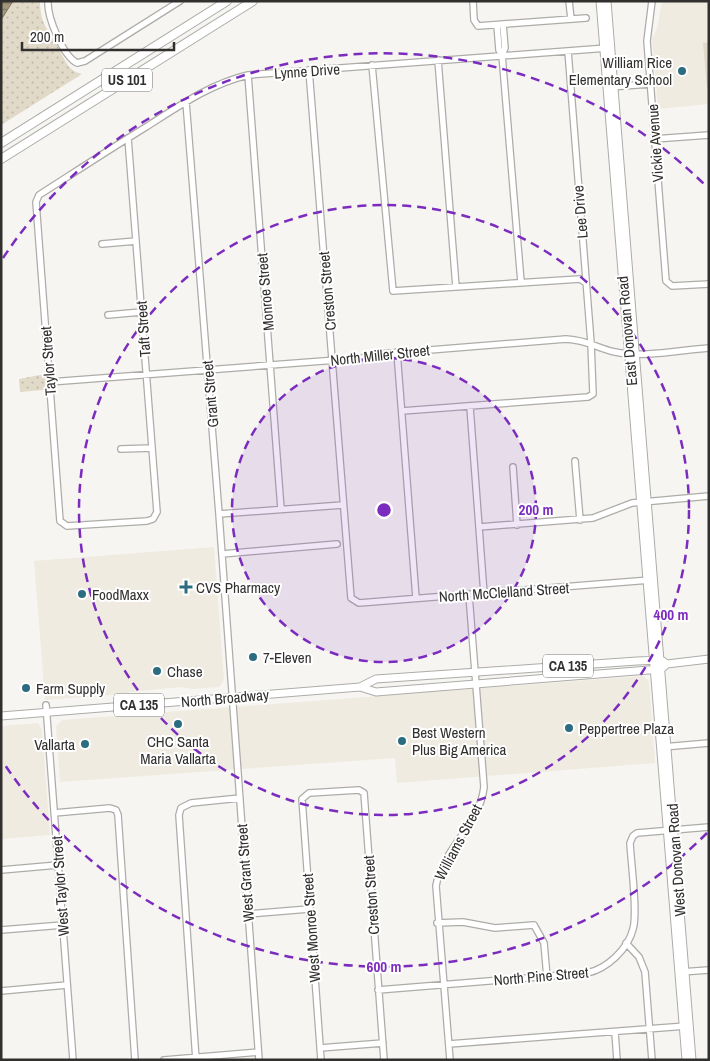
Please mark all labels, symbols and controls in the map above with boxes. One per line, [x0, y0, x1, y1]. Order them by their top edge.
scale bar [22, 20, 175, 52]
text: 200 m [30, 26, 64, 47]
place label: William Rice Elementary School [569, 52, 672, 90]
street label: Lynne Drive [273, 58, 341, 84]
marker: William Rice Elementary School [676, 65, 688, 77]
road number: US 101 [102, 68, 152, 92]
street label: Vickie Avenue [642, 103, 668, 183]
street label: Lee Drive [567, 184, 593, 239]
street label: Creston Street [313, 250, 341, 331]
street label: Monroe Street [251, 252, 279, 332]
street label: East Donovan Road [612, 275, 642, 387]
street label: Taft Street [131, 300, 155, 358]
street label: Taylor Street [35, 325, 61, 396]
street label: North Miller Street [329, 339, 431, 371]
street label: Grant Street [197, 359, 223, 428]
text: 200 m [519, 499, 553, 520]
centre of rings [375, 501, 393, 519]
place label: CVS Pharmacy [196, 577, 281, 598]
street label: North McClelland Street [438, 577, 570, 607]
marker: CVS Pharmacy [180, 581, 192, 593]
place label: FoodMaxx [92, 584, 150, 605]
marker: FoodMaxx [76, 588, 88, 600]
text: 400 m [654, 604, 688, 625]
place label: 7-Eleven [263, 647, 312, 668]
marker: 7-Eleven [247, 651, 259, 663]
road number: CA 135 [543, 654, 593, 678]
place label: Chase [167, 661, 203, 682]
marker: Chase [151, 665, 163, 677]
place label: Farm Supply [36, 678, 106, 699]
marker: Farm Supply [20, 682, 32, 694]
street label: North Broadway [180, 684, 271, 712]
road number: CA 135 [114, 694, 164, 716]
marker: CHC Santa Maria Vallarta [172, 718, 184, 730]
place label: Peppertree Plaza [579, 718, 674, 739]
place label: Best Western Plus Big America [412, 722, 507, 760]
marker: Peppertree Plaza [563, 722, 575, 734]
place label: CHC Santa Maria Vallarta [140, 731, 216, 769]
place label: Vallarta [34, 734, 75, 755]
marker: Best Western Plus Big America [396, 735, 408, 747]
marker: Vallarta [79, 738, 91, 750]
street label: Williams Street [429, 800, 487, 884]
street label: West Donovan Road [662, 803, 690, 917]
street label: West Grant Street [231, 823, 259, 923]
street label: West Taylor Street [46, 835, 74, 937]
street label: Creston Street [358, 854, 384, 935]
street label: West Monroe Street [297, 872, 325, 983]
text: 600 m [367, 956, 401, 977]
street label: North Pine Street [493, 961, 590, 991]

